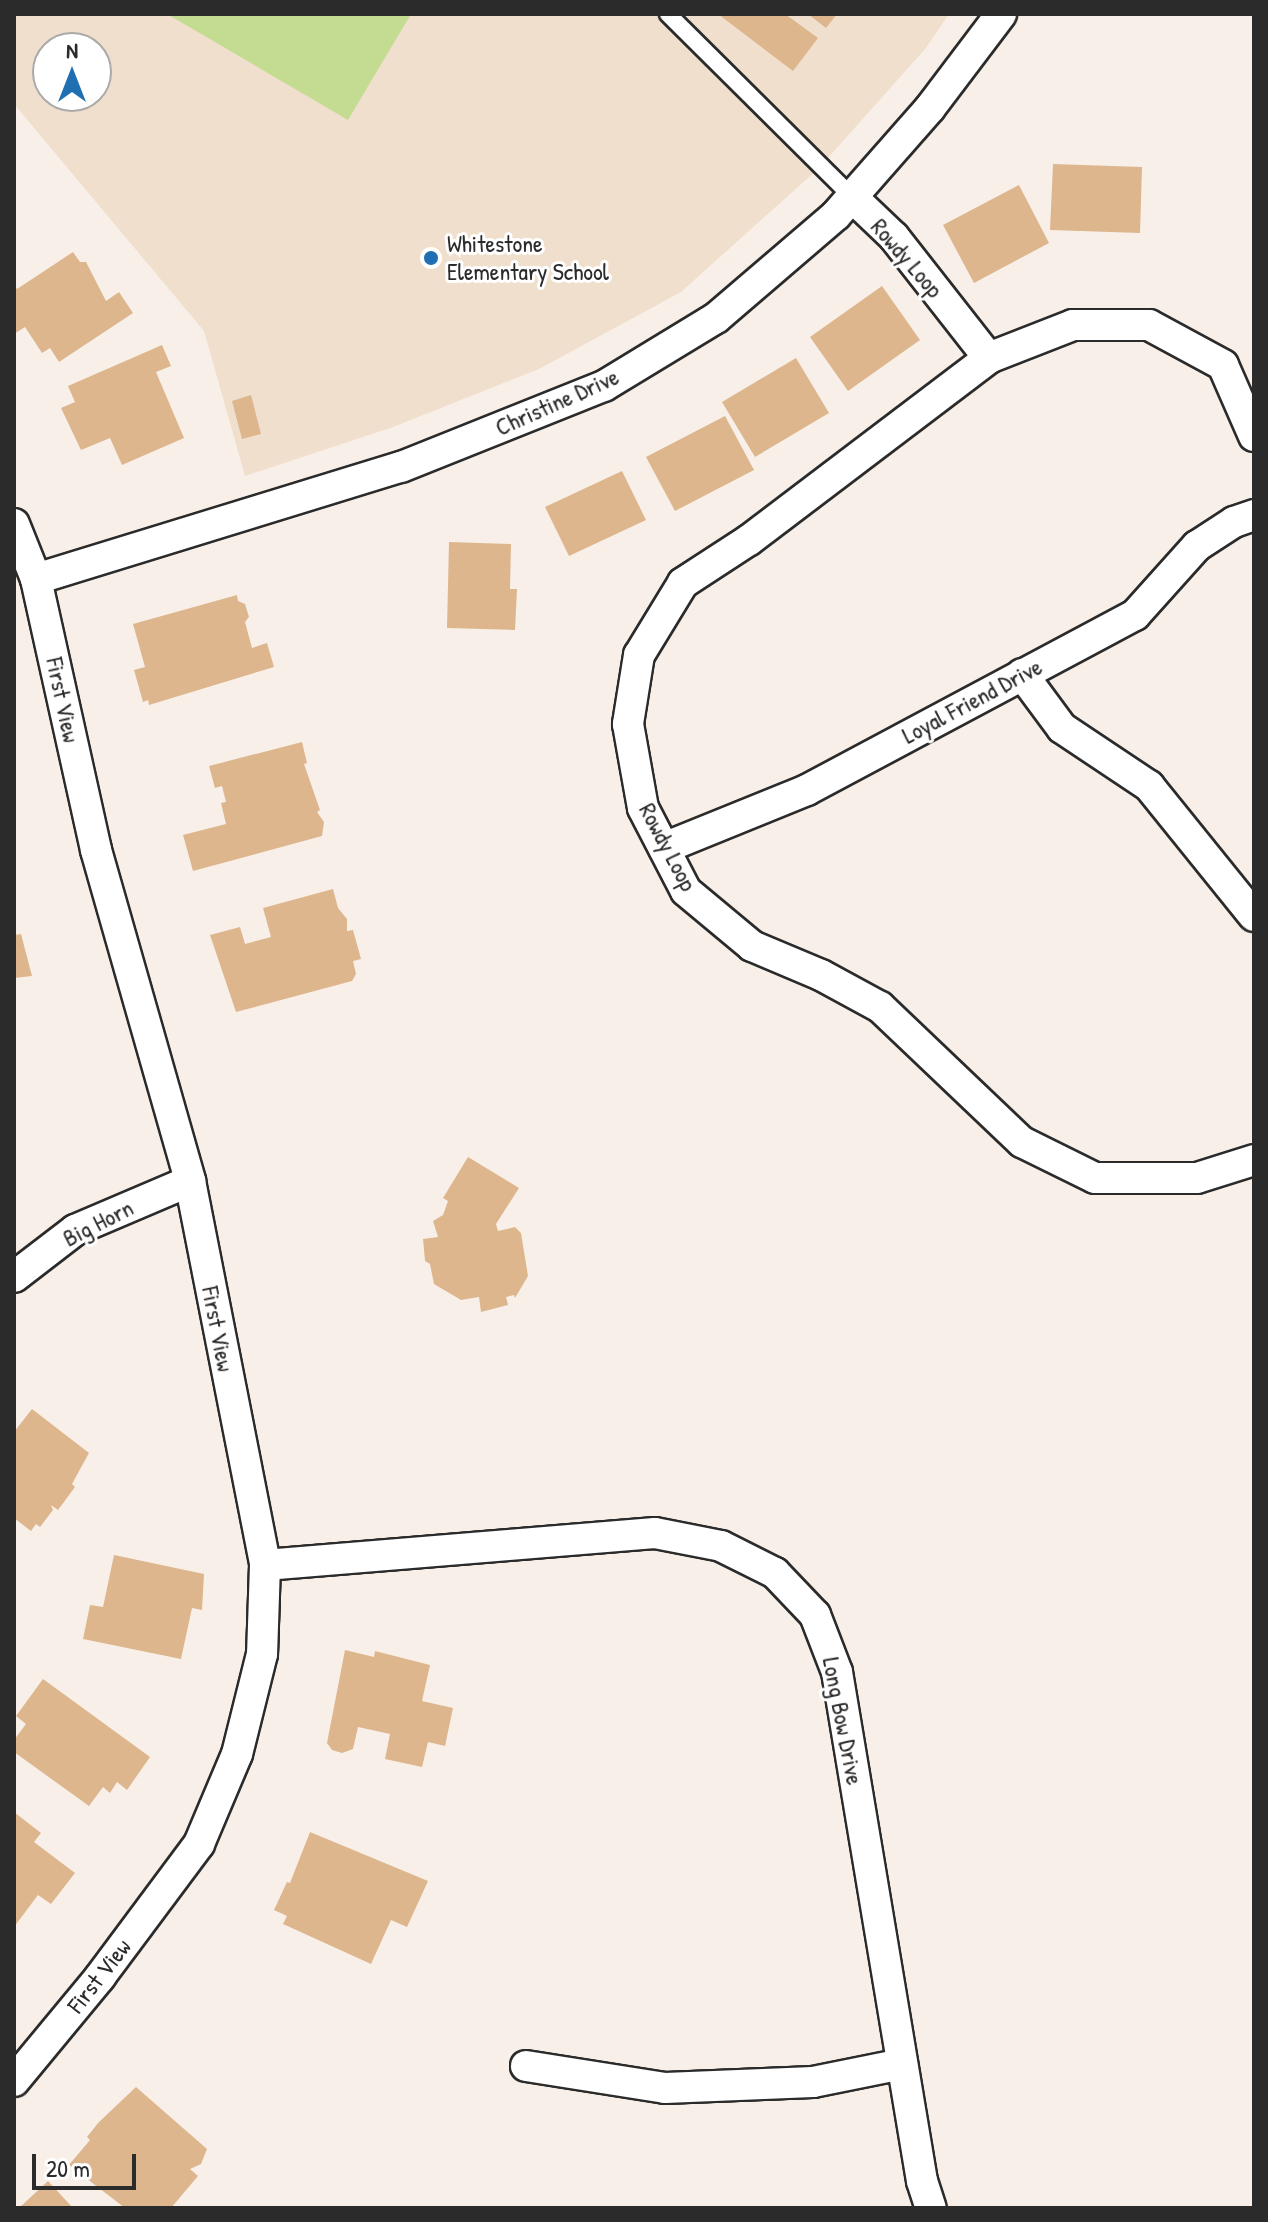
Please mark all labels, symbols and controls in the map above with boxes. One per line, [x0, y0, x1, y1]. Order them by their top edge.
north arrow [32, 32, 112, 112]
text: N [66, 35, 78, 65]
street label: Rowdy Loop [865, 213, 949, 303]
place label: Whitestone Elementary School [447, 230, 609, 286]
marker: Whitestone Elementary School [422, 249, 440, 267]
street label: Christine Drive [491, 362, 623, 442]
street label: Loyal Friend Drive [897, 652, 1047, 750]
street label: First View [40, 655, 86, 745]
street label: Rowdy Loop [633, 798, 703, 896]
street label: Big Horn [58, 1193, 138, 1253]
street label: First View [196, 1284, 240, 1374]
street label: Long Bow Drive [817, 1655, 869, 1787]
street label: First View [61, 1933, 137, 2019]
scale bar [36, 2138, 140, 2188]
text: 20 m [46, 2152, 90, 2184]

